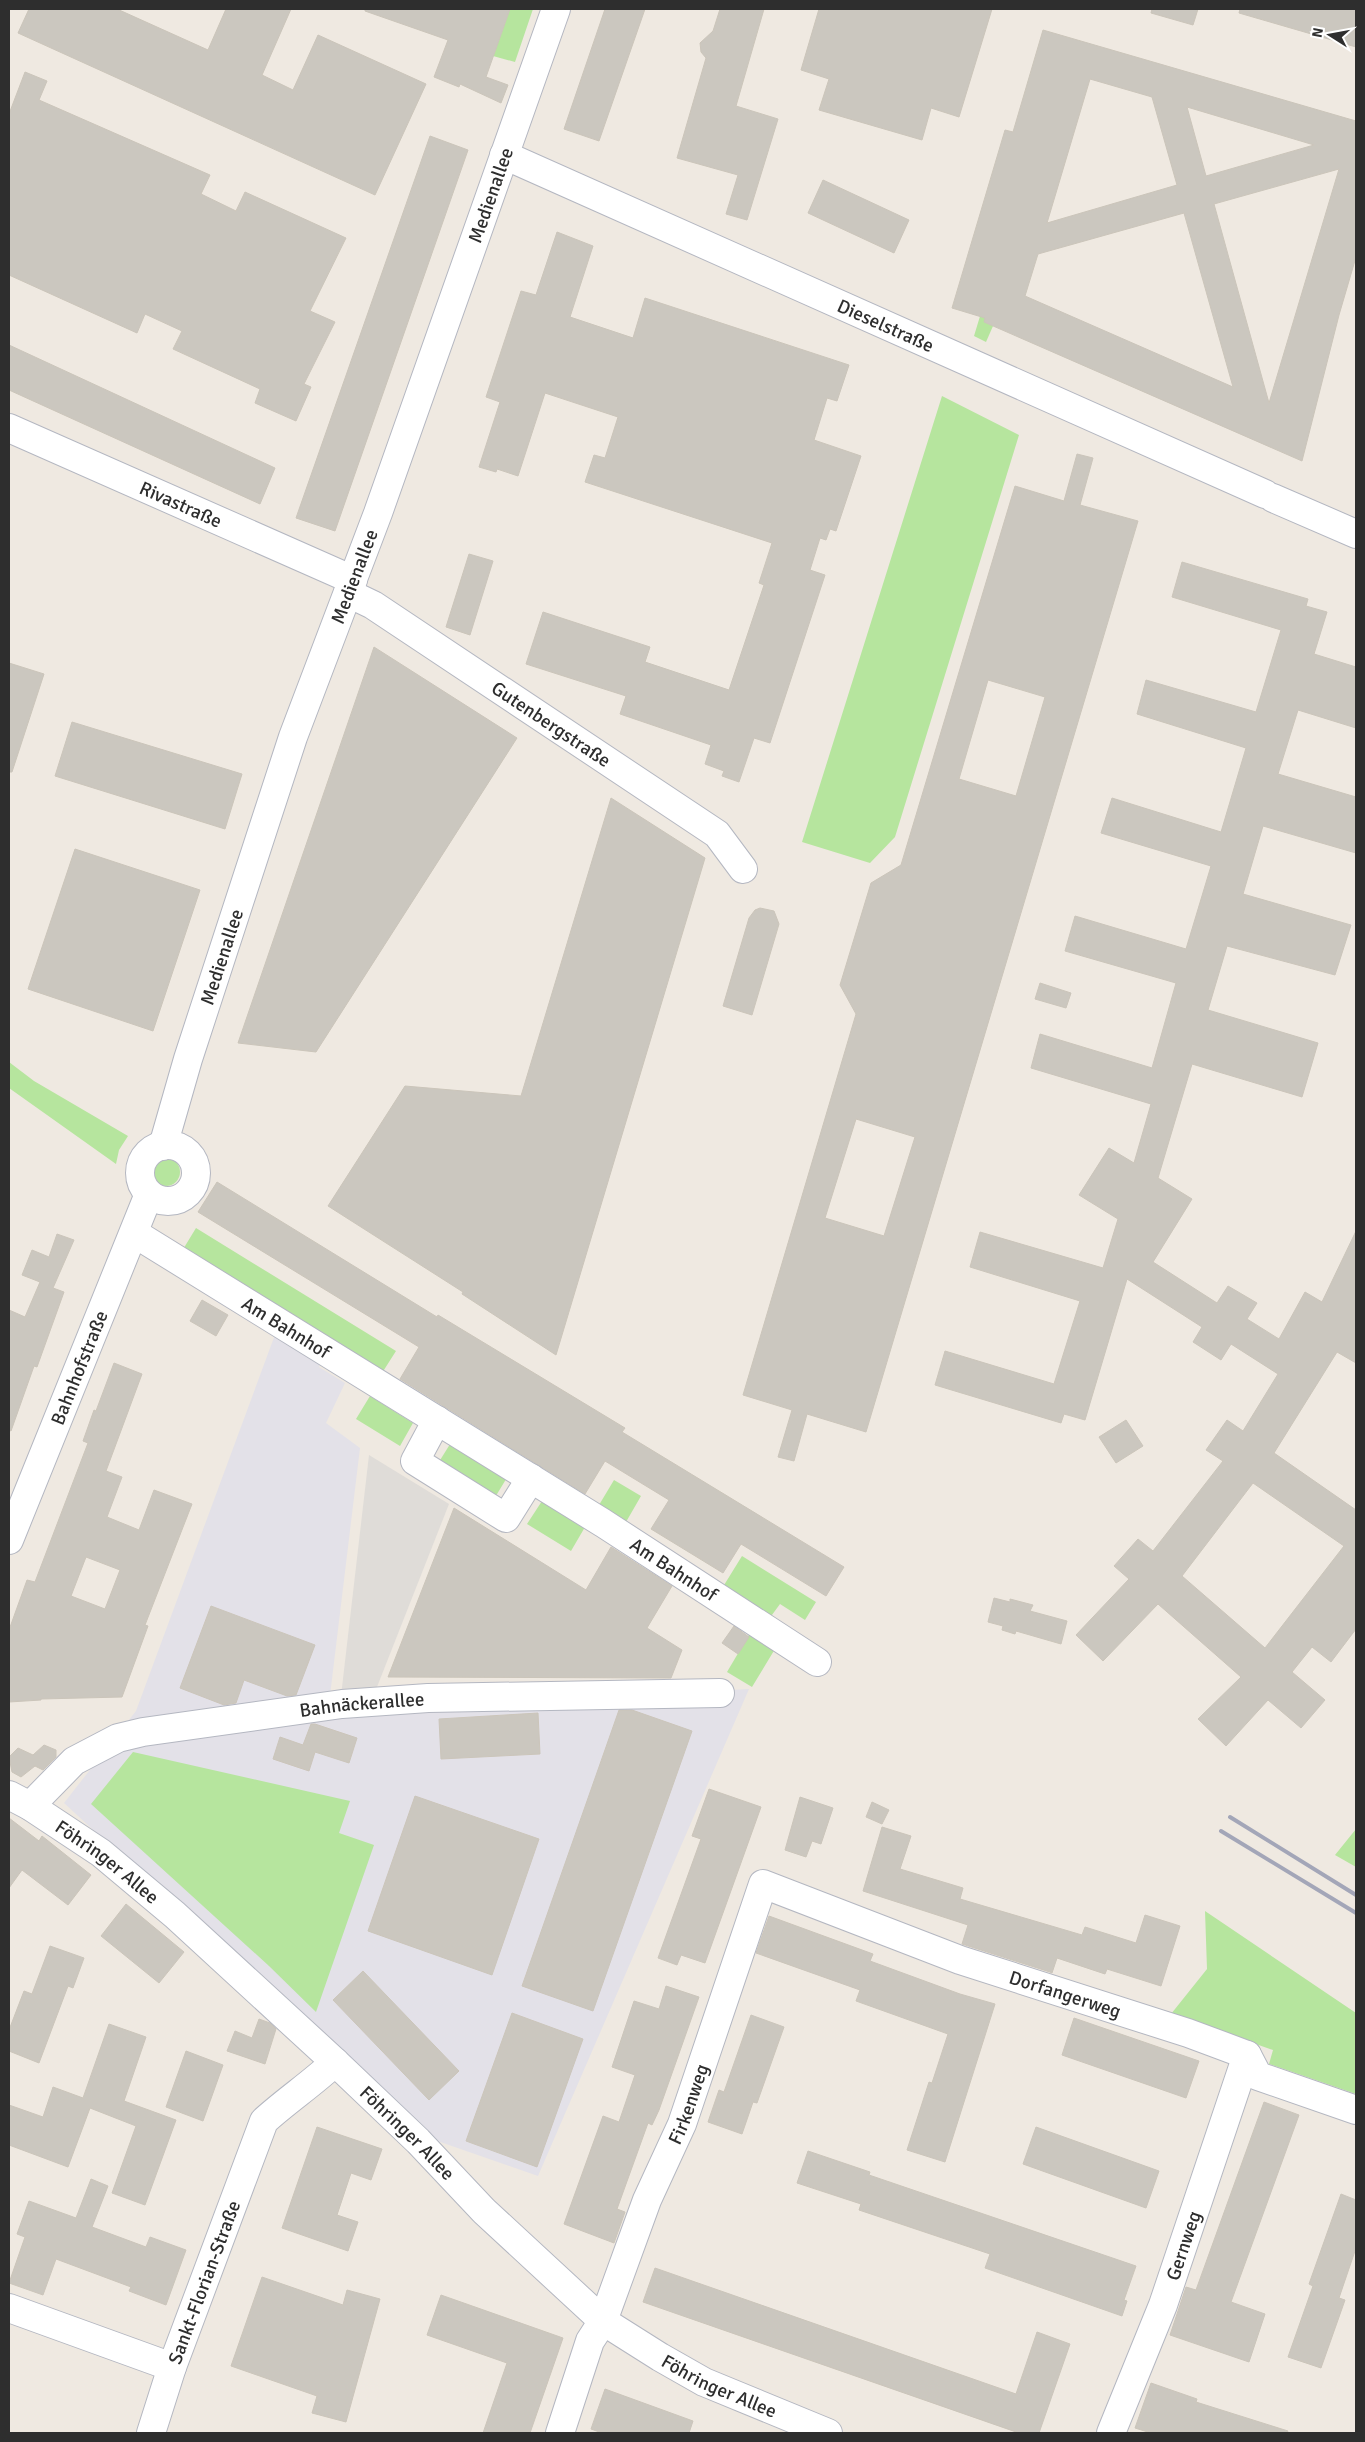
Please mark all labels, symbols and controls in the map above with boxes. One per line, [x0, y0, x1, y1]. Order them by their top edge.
north arrow [1305, 10, 1355, 60]
text: N [1308, 26, 1327, 39]
street label: Medienallee [463, 145, 519, 246]
street label: Dieselstraße [833, 294, 937, 358]
street label: Rivastraße [136, 476, 225, 534]
street label: Medienallee [326, 526, 384, 627]
street label: Gutenbergstraße [487, 676, 615, 773]
street label: Medienallee [195, 906, 249, 1008]
street label: Am Bahnhof [237, 1292, 336, 1365]
street label: Bahnhofstraße [46, 1307, 114, 1429]
street label: Am Bahnhof [625, 1533, 723, 1608]
street label: Bahnäckerallee [298, 1687, 425, 1723]
street label: Föhringer Allee [50, 1815, 164, 1909]
street label: Dorfangerweg [1006, 1966, 1124, 2024]
street label: Firkenweg [663, 2061, 714, 2148]
street label: Föhringer Allee [354, 2081, 460, 2186]
street label: Sankt-Florian-Straße [163, 2197, 246, 2368]
street label: Gernweg [1161, 2208, 1207, 2284]
street label: Föhringer Allee [657, 2349, 780, 2424]

